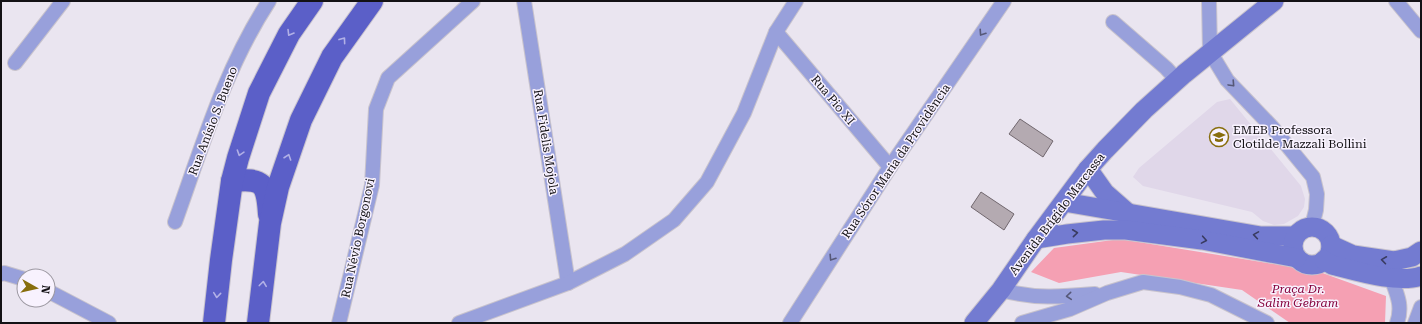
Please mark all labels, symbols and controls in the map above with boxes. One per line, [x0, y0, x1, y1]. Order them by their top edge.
one-way arrow [287, 29, 295, 36]
one-way arrow [979, 29, 987, 36]
one-way arrow [338, 38, 345, 45]
street label: Rua Anísio S. Bueno [186, 65, 240, 177]
street label: Rua Pio XI [808, 72, 858, 128]
one-way arrow [1227, 80, 1234, 87]
street label: Rua Sóror Maria da Providência [839, 81, 953, 241]
street label: Rua Fidelis Mojola [531, 88, 561, 196]
place label: EMEB Professora Clotilde Mazzali Bollini [1233, 123, 1367, 151]
school or university icon: EMEB Professora Clotilde Mazzali Bollini [1208, 126, 1230, 148]
one-way arrow [236, 149, 245, 156]
street label: Avenida Brígido Marcassa [1006, 150, 1108, 278]
one-way arrow [284, 154, 292, 161]
street label: Rua Névio Borgonovi [338, 177, 378, 299]
one-way arrow [1072, 229, 1078, 238]
one-way arrow [1253, 231, 1260, 239]
one-way arrow [1201, 236, 1207, 244]
one-way arrow [829, 254, 836, 261]
one-way arrow [1381, 256, 1387, 265]
north arrow [16, 268, 56, 308]
one-way arrow [258, 281, 267, 287]
park label: Praça Dr. Salim Gebram [1257, 282, 1339, 310]
text: N [38, 284, 52, 295]
one-way arrow [213, 292, 222, 298]
one-way arrow [1066, 292, 1072, 301]

